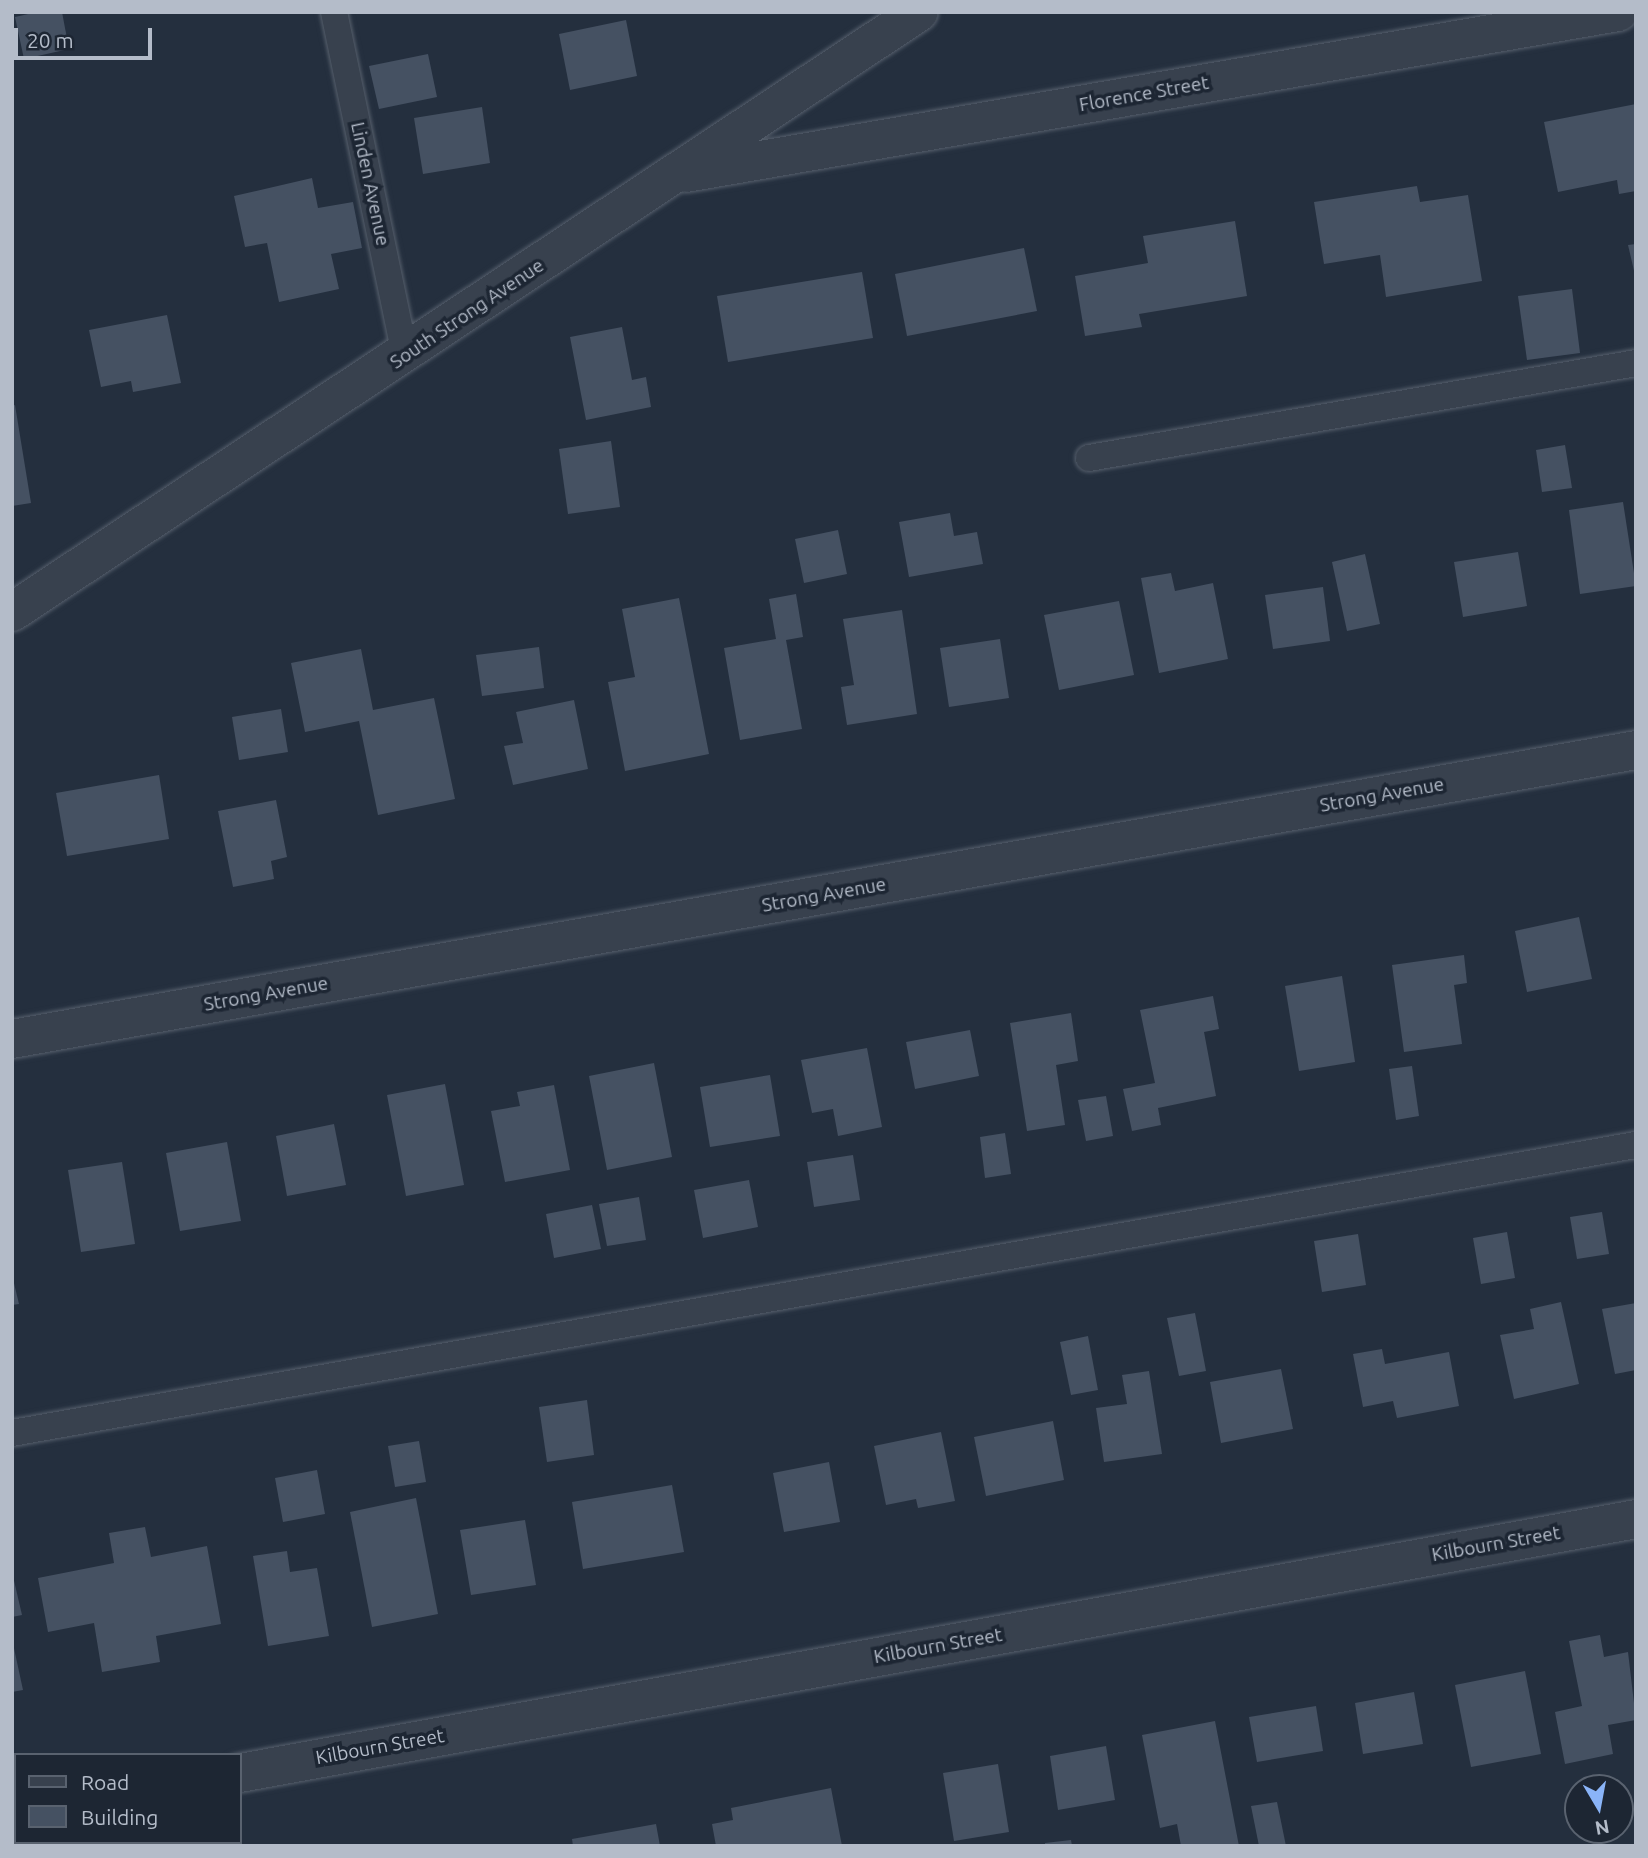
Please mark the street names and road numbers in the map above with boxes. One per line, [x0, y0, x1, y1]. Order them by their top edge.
street label: Florence Street [1077, 71, 1211, 117]
street label: Linden Avenue [346, 120, 394, 248]
street label: South Strong Avenue [386, 254, 548, 374]
street label: Strong Avenue [1318, 773, 1446, 817]
street label: Strong Avenue [760, 873, 888, 917]
street label: Strong Avenue [202, 972, 330, 1016]
street label: Kilbourn Street [1430, 1521, 1562, 1567]
street label: Kilbourn Street [872, 1623, 1004, 1669]
street label: Kilbourn Street [314, 1724, 446, 1770]

